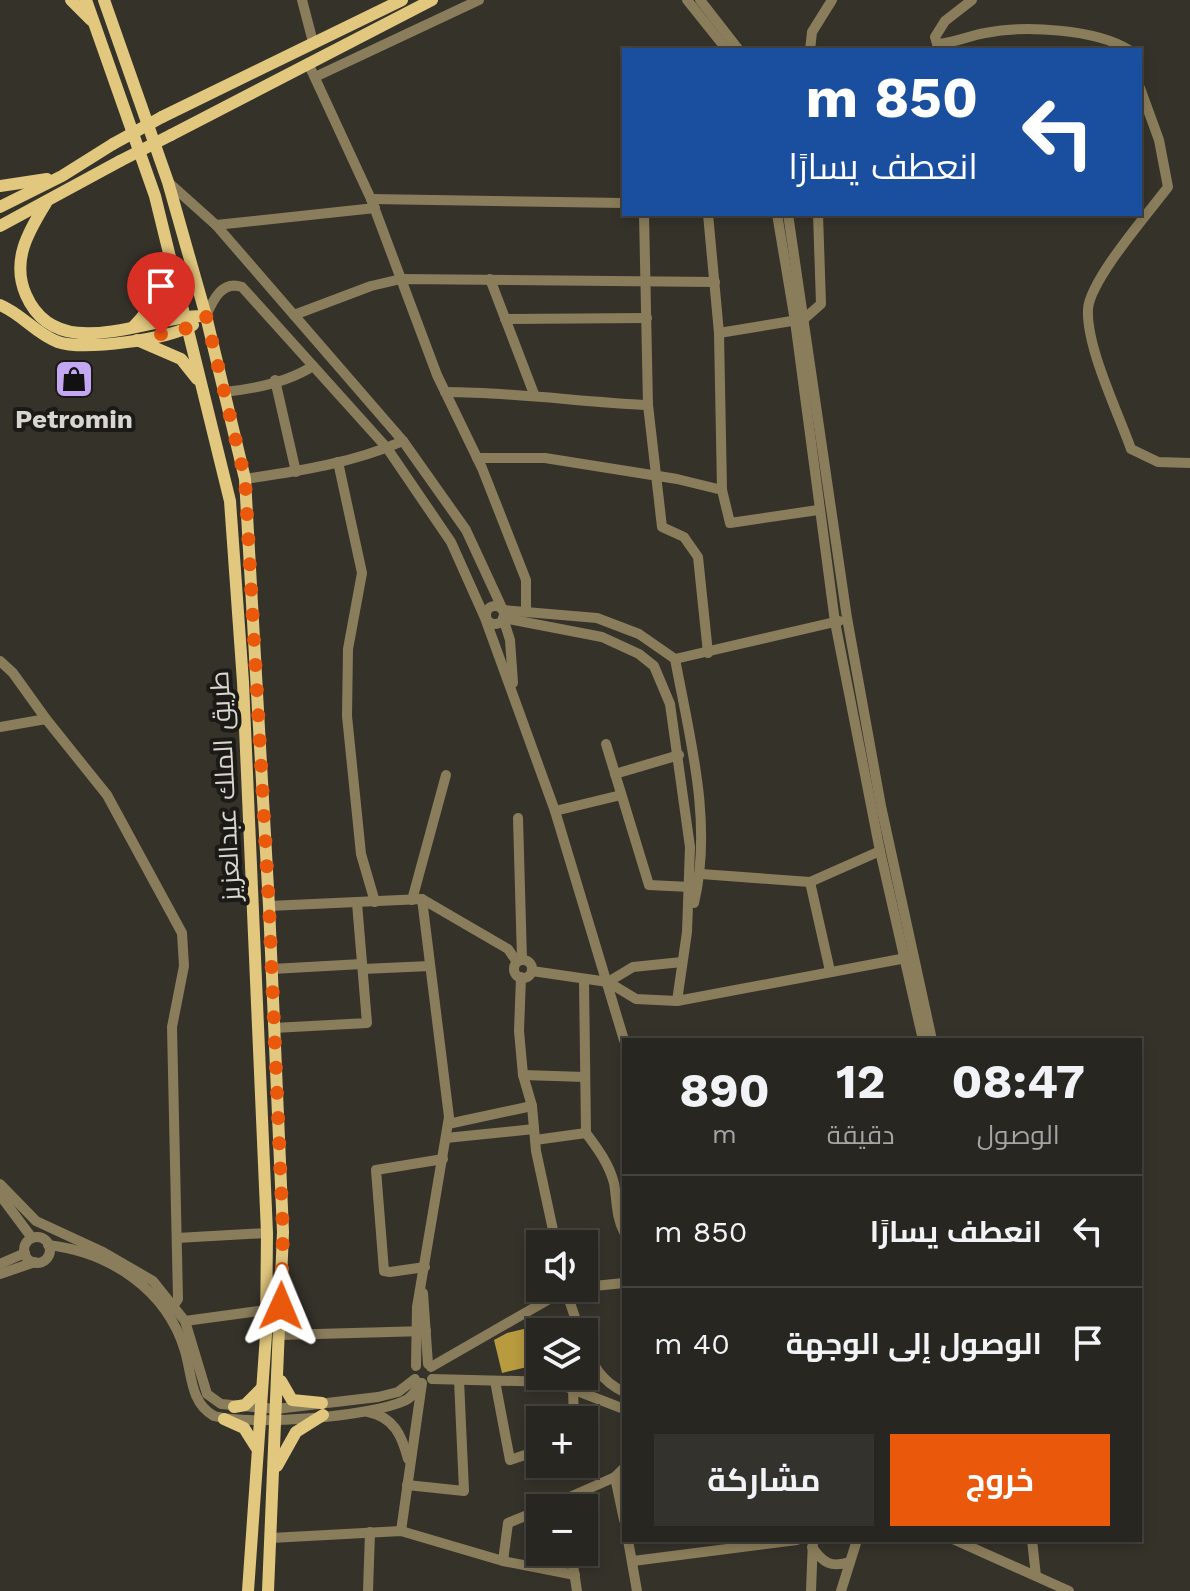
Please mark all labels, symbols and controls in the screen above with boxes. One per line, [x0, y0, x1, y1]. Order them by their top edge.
text: 850 m [805, 65, 978, 131]
icon: left [1006, 80, 1110, 184]
text: انعطف يسارًا [788, 146, 978, 188]
pin [127, 252, 195, 334]
icon: arrive [139, 264, 183, 308]
shop icon: Petromin [53, 358, 95, 400]
place label: Petromin [15, 404, 133, 434]
street label: طريق الملك عبدالعزيز [204, 670, 247, 904]
text: 12 [836, 1053, 885, 1110]
text: 08:47 [952, 1053, 1085, 1110]
text: 890 [679, 1062, 770, 1119]
text: m [712, 1119, 737, 1149]
text: دقيقة [827, 1120, 894, 1150]
text: الوصول [977, 1120, 1060, 1150]
icon: left [1066, 1209, 1110, 1253]
text: 850 m [654, 1214, 747, 1249]
text: انعطف يسارًا [870, 1214, 1042, 1249]
map controls [526, 1230, 598, 1566]
button: sound [526, 1230, 598, 1302]
position arrow [239, 1264, 323, 1348]
button: layers [526, 1318, 598, 1390]
icon: arrive [1066, 1321, 1110, 1365]
text: 40 m [654, 1326, 730, 1361]
text: الوصول إلى الوجهة [786, 1326, 1042, 1361]
button: + [526, 1406, 598, 1478]
button: مشاركة [654, 1434, 874, 1526]
button: خروج [890, 1434, 1110, 1526]
button: − [526, 1494, 598, 1566]

